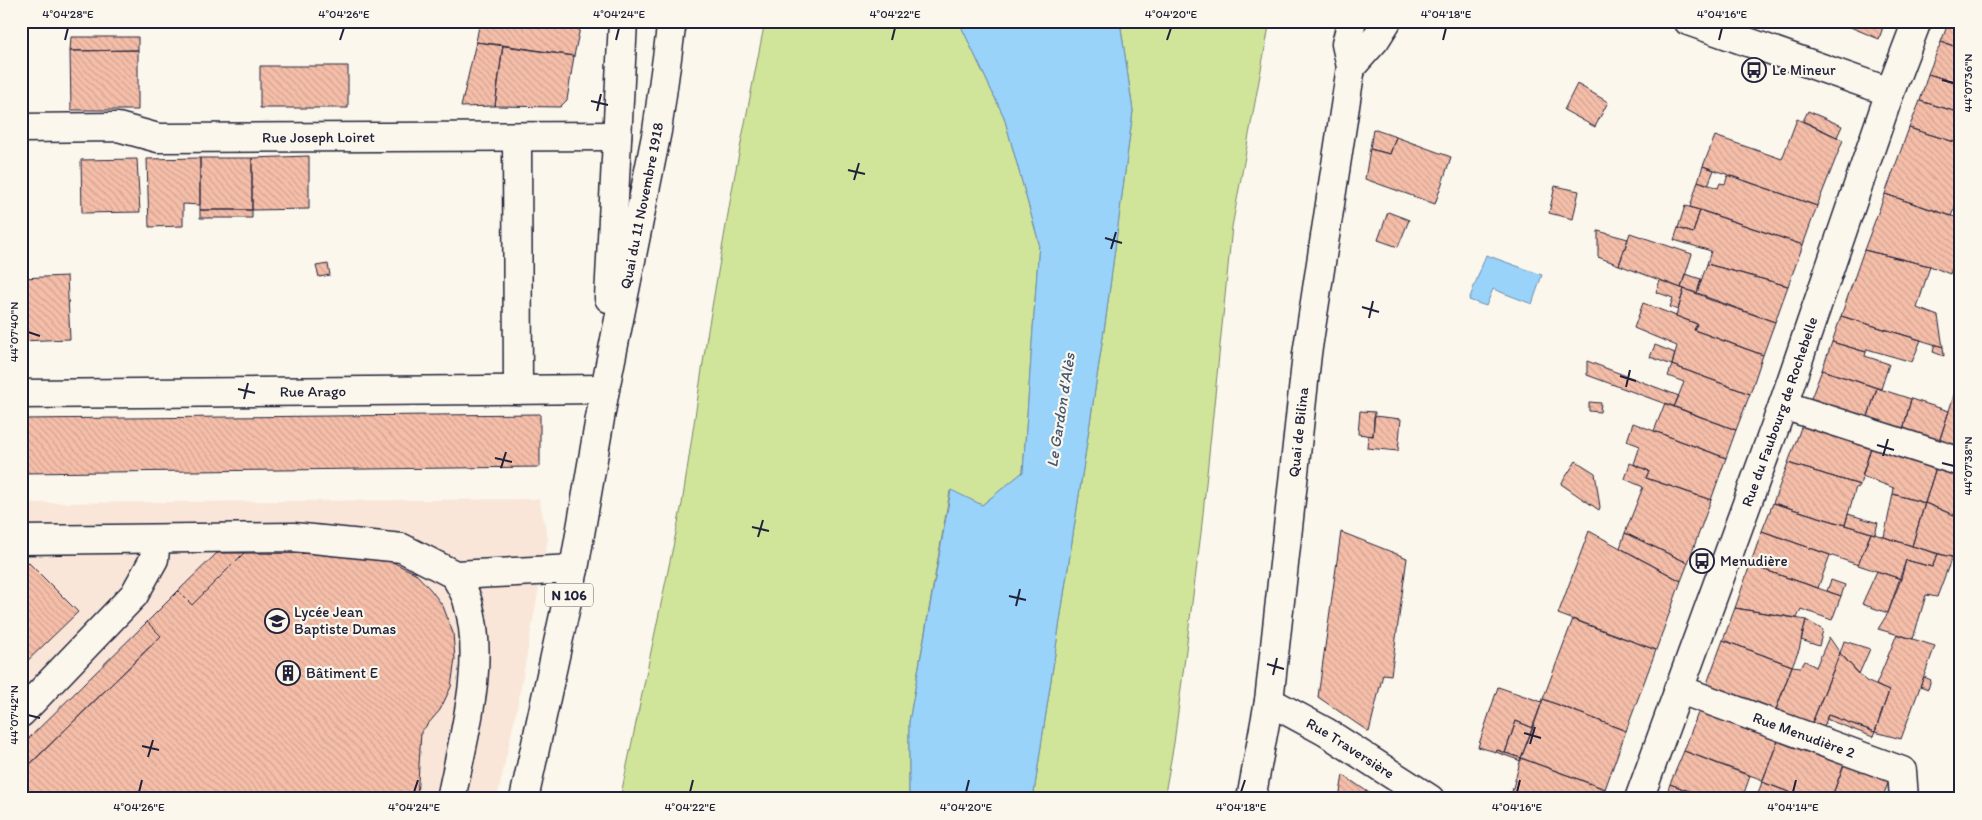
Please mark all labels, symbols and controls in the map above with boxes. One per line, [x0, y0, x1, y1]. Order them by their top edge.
text: 4°04'28"E [42, 7, 94, 21]
text: 4°04'26"E [318, 7, 370, 21]
text: 4°04'24"E [593, 7, 645, 21]
text: 4°04'22"E [869, 7, 921, 21]
text: 4°04'20"E [1145, 7, 1198, 21]
text: 4°04'18"E [1421, 7, 1472, 21]
text: 4°04'16"E [1697, 7, 1748, 21]
text: 44°07'36"N [1961, 54, 1975, 112]
bus stop icon: Le Mineur [1741, 57, 1767, 83]
place label: Le Mineur [1772, 61, 1836, 79]
street label: Quai du 11 Novembre 1918 [616, 121, 667, 291]
street label: Rue Joseph Loiret [262, 128, 375, 147]
text: 44°07'40"N [7, 302, 21, 362]
street label: Rue du Faubourg de Rochebelle [1738, 314, 1821, 509]
water label: Le Gardon d'Alès [1042, 351, 1079, 469]
street label: Rue Arago [280, 382, 346, 401]
street label: Quai de Bilina [1285, 386, 1312, 478]
text: 44°07'38"N [1961, 436, 1975, 496]
bus stop icon: Menudière [1689, 548, 1715, 574]
place label: Menudière [1720, 552, 1788, 570]
road number: N 106 [545, 584, 593, 606]
place label: Lycée Jean Baptiste Dumas [294, 603, 397, 638]
school or university icon: Lycée Jean Baptiste Dumas [264, 608, 290, 634]
building icon: Bâtiment E [275, 660, 301, 686]
place label: Bâtiment E [306, 664, 378, 682]
text: 44°07'42"N [7, 685, 21, 745]
street label: Rue Menudière 2 [1750, 708, 1858, 762]
street label: Rue Traversière [1303, 714, 1398, 783]
text: 4°04'26"E [113, 800, 165, 814]
text: 4°04'24"E [388, 800, 440, 814]
text: 4°04'22"E [664, 800, 716, 814]
text: 4°04'20"E [940, 800, 993, 814]
text: 4°04'18"E [1216, 800, 1267, 814]
text: 4°04'16"E [1492, 800, 1543, 814]
text: 4°04'14"E [1767, 800, 1819, 814]

